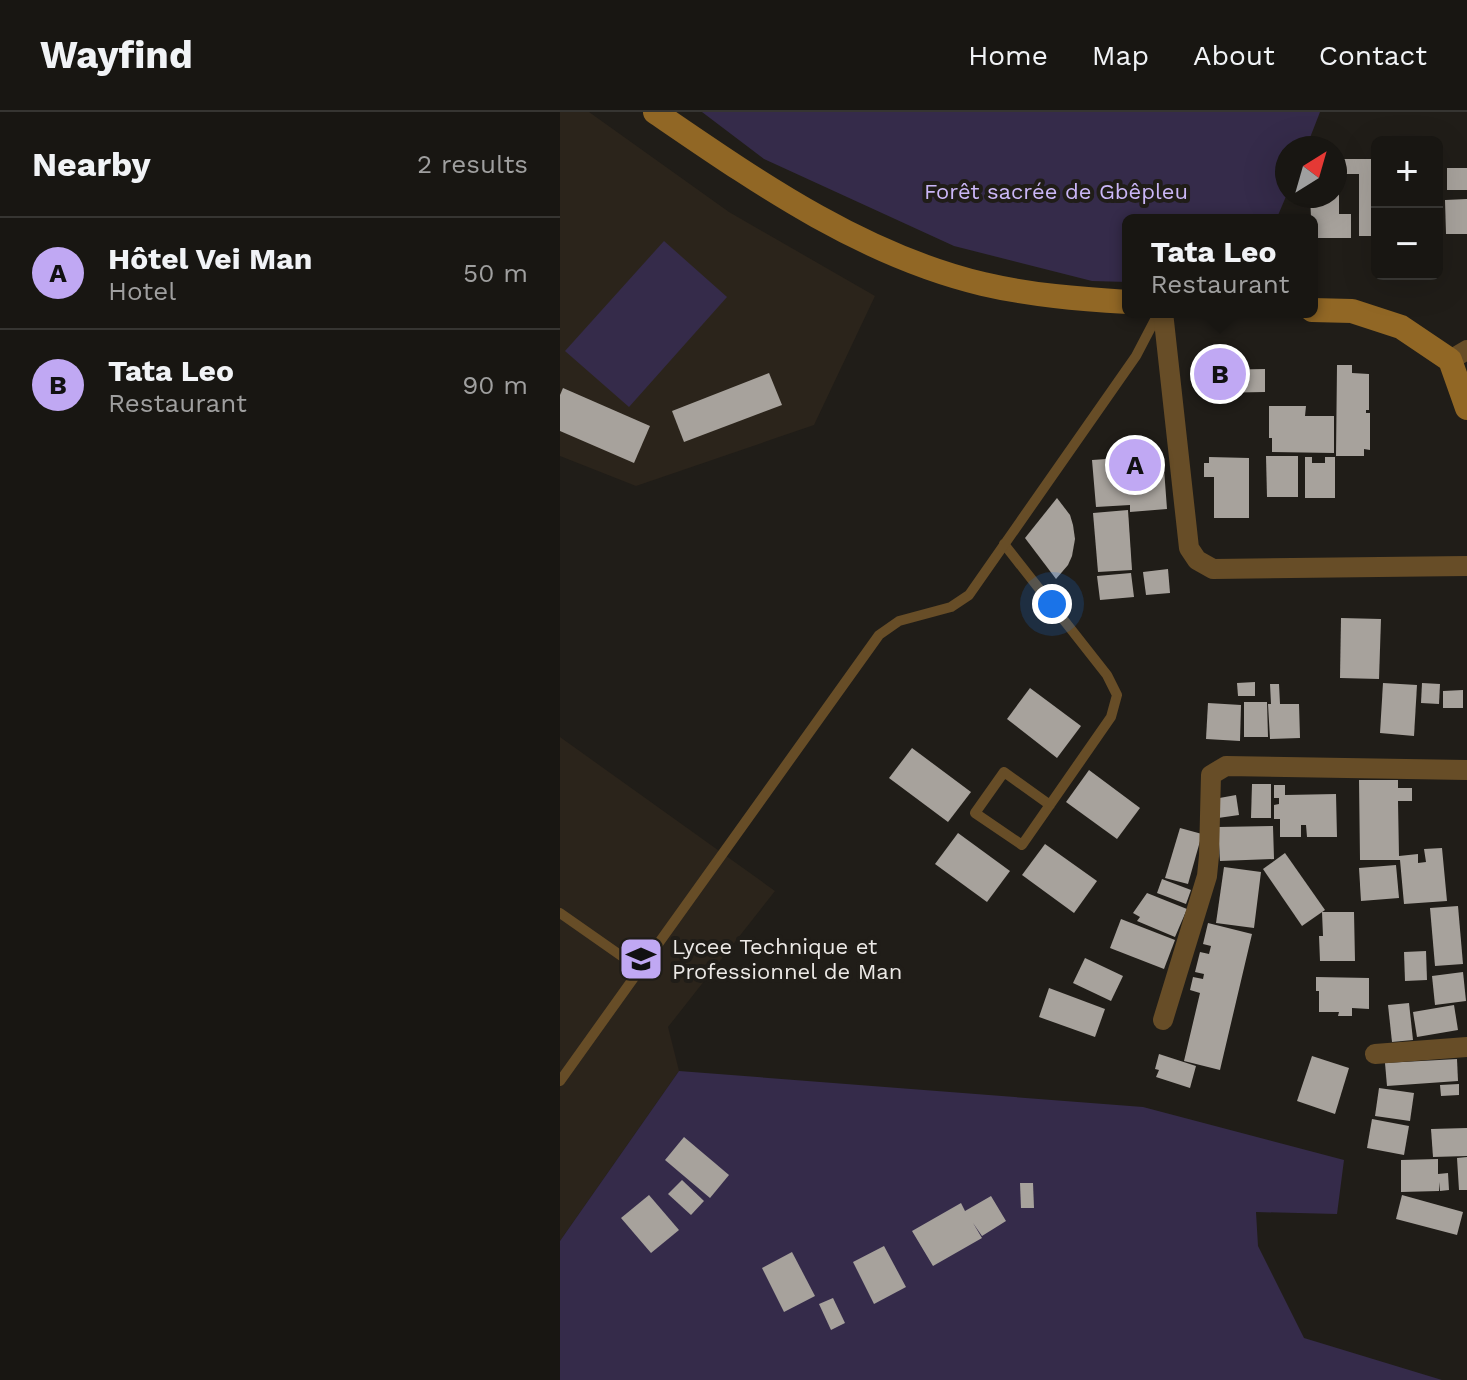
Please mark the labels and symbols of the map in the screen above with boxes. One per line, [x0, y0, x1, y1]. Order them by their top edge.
north arrow [1275, 136, 1347, 208]
park label: Forêt sacrée de Gbêpleu [924, 179, 1188, 204]
pin: B [1194, 344, 1246, 404]
pin: A [1109, 435, 1161, 495]
your location [1032, 584, 1072, 624]
place label: Lycee Technique et Professionnel de Man [672, 934, 902, 984]
school or university icon: Lycee Technique et Professionnel de Man [617, 935, 665, 983]

